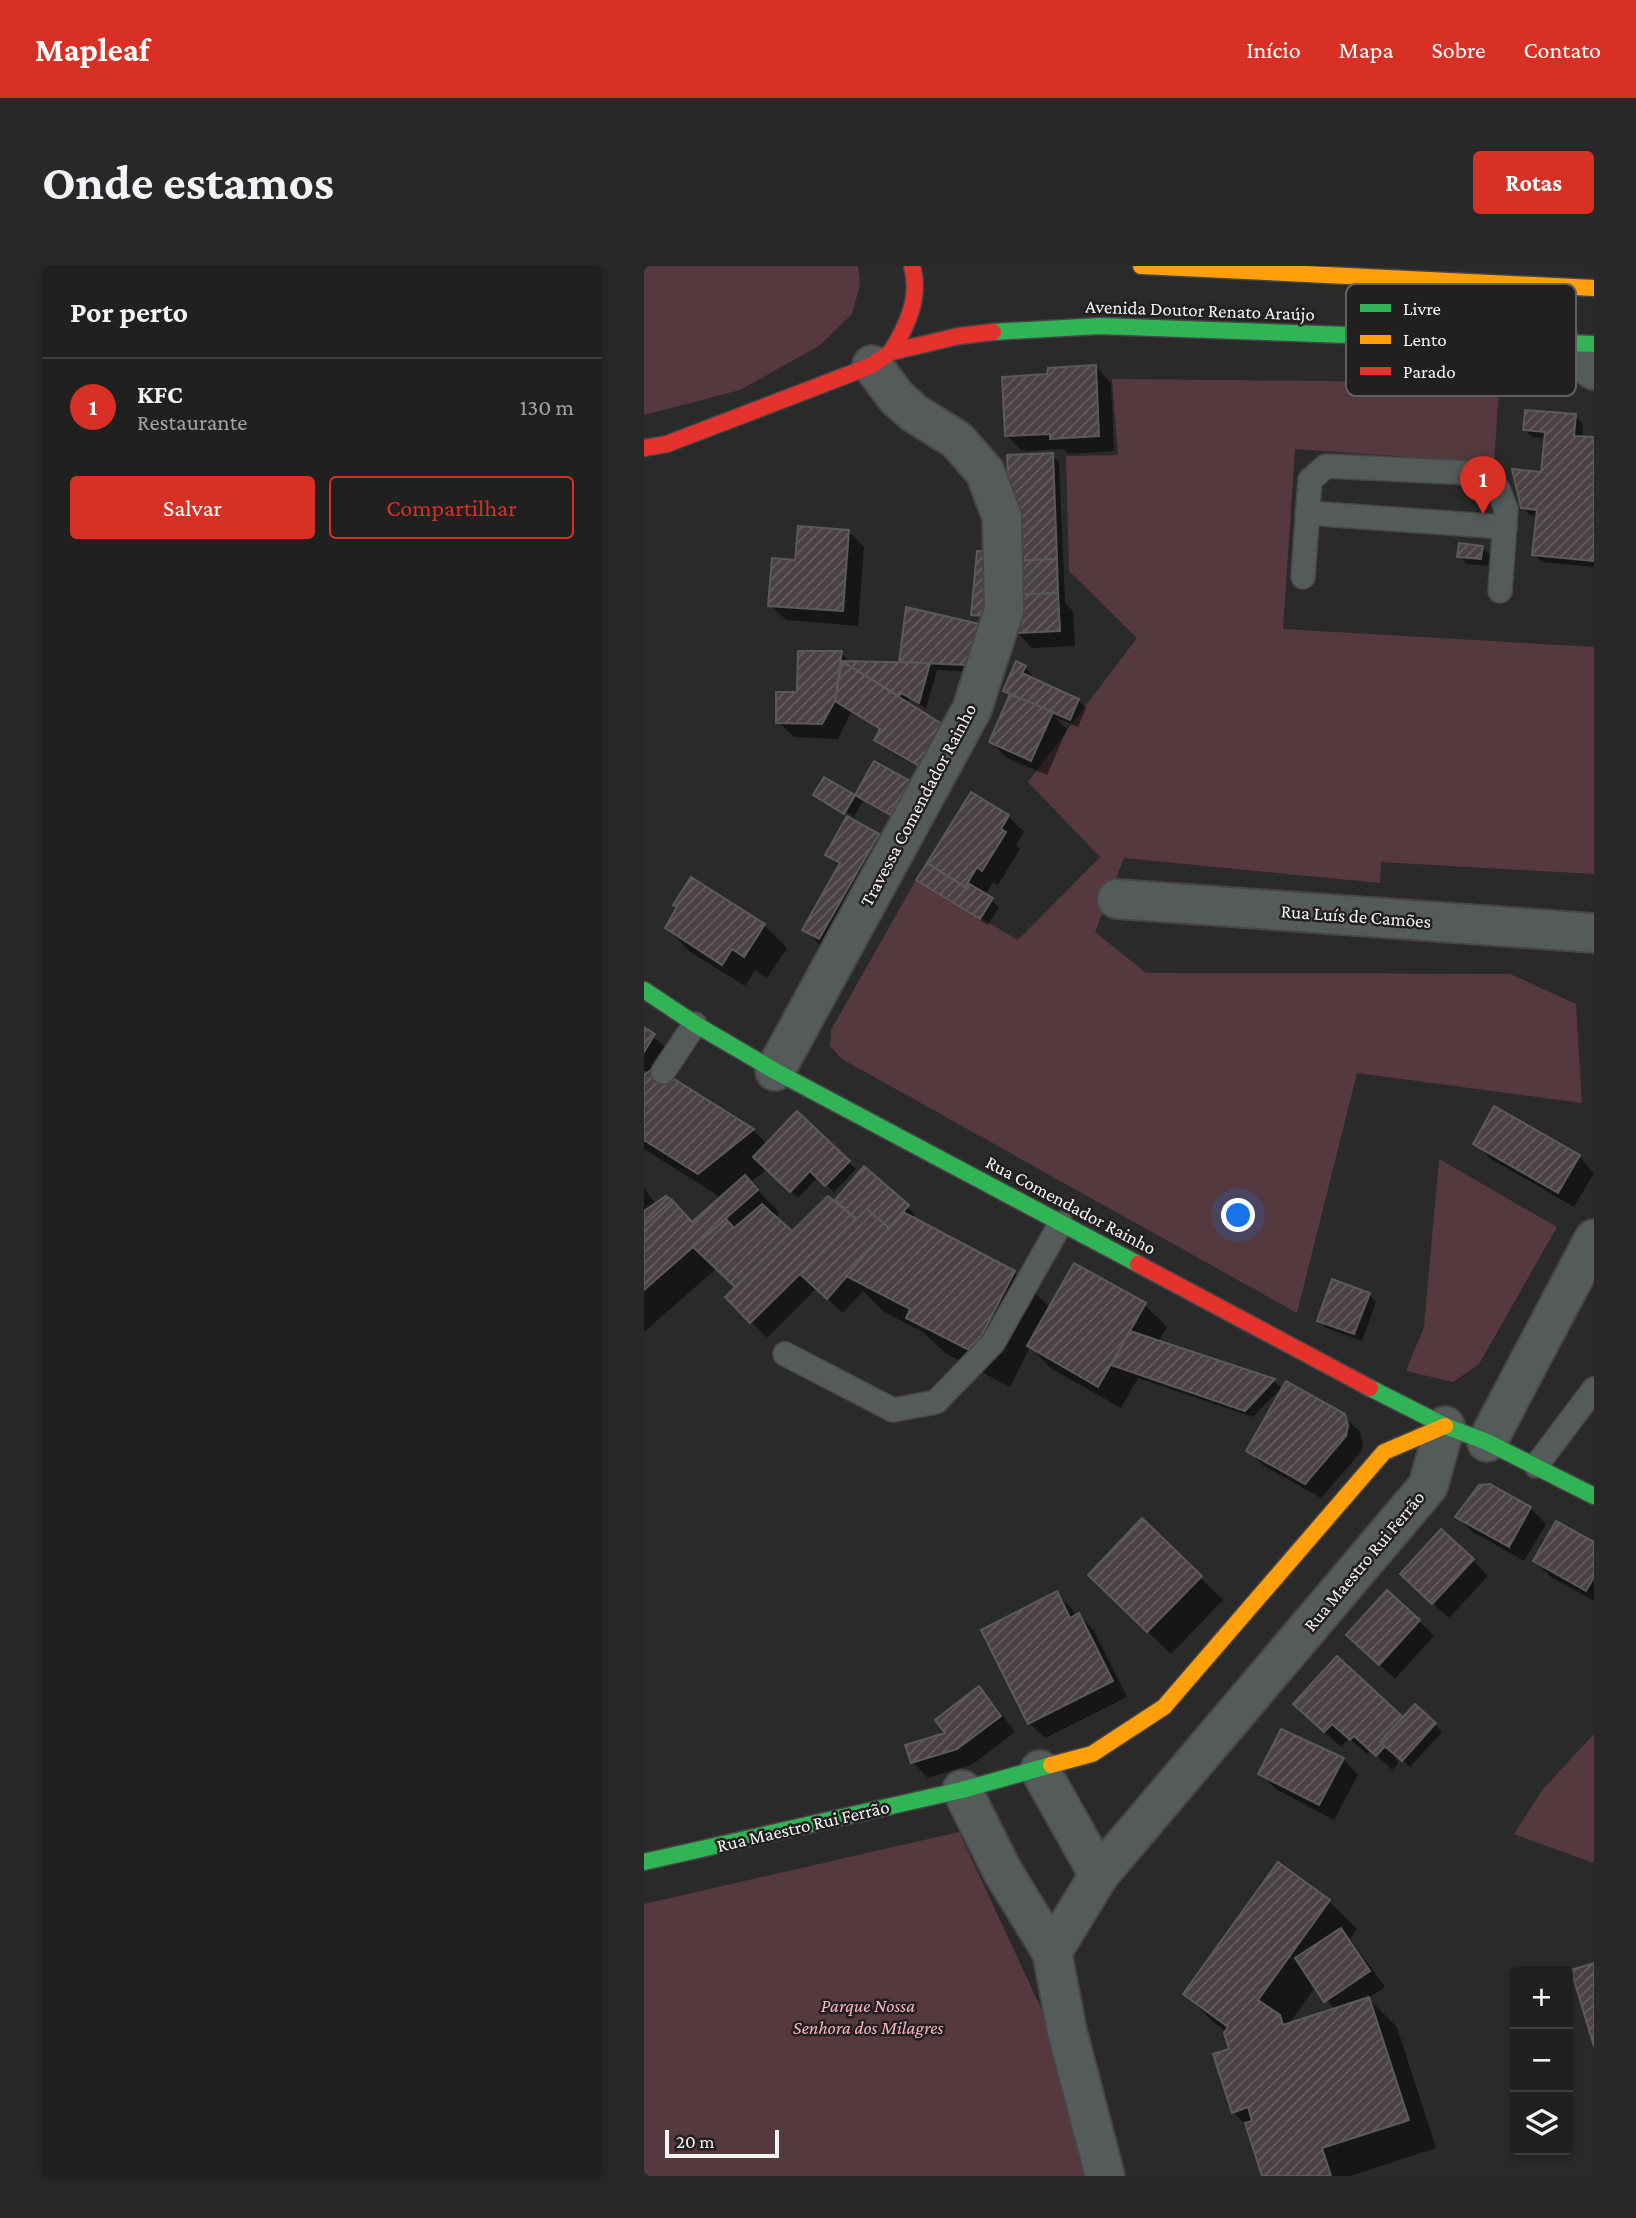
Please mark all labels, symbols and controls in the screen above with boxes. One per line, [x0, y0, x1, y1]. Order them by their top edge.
text: Mapleaf [35, 31, 150, 68]
text: Início [1246, 36, 1301, 63]
text: Mapa [1339, 36, 1394, 63]
text: Sobre [1432, 36, 1486, 63]
text: Contato [1524, 36, 1601, 63]
button: Rotas [1473, 151, 1594, 214]
text: Onde estamos [42, 155, 334, 210]
legend [1346, 284, 1576, 396]
text: Por perto [70, 295, 188, 328]
street label: Avenida Doutor Renato Araújo [1085, 295, 1315, 326]
text: Livre [1403, 298, 1441, 319]
text: Lento [1403, 329, 1447, 350]
text: Parado [1403, 361, 1456, 382]
text: KFC [137, 380, 183, 409]
text: 1 [89, 394, 97, 420]
text: 130 m [520, 394, 574, 420]
text: Restaurante [137, 409, 247, 435]
pin: 1 [1460, 456, 1506, 514]
button: Salvar [70, 476, 315, 539]
button: Compartilhar [329, 476, 574, 539]
street label: Travessa Comendador Rainho [856, 700, 980, 910]
street label: Rua Luís de Camões [1280, 900, 1432, 932]
street label: Rua Comendador Rainho [982, 1151, 1160, 1259]
your location [1221, 1198, 1255, 1232]
street label: Rua Maestro Rui Ferrão [1299, 1487, 1429, 1635]
street label: Rua Maestro Rui Ferrão [715, 1796, 891, 1856]
map controls [1510, 1966, 1573, 2155]
button: + [1510, 1966, 1573, 2029]
park label: Parque Nossa Senhora dos Milagres [793, 1995, 943, 2038]
button: − [1510, 2029, 1573, 2092]
button: layers [1510, 2092, 1573, 2155]
scale bar [665, 2127, 779, 2159]
text: 20 m [676, 2131, 715, 2152]

